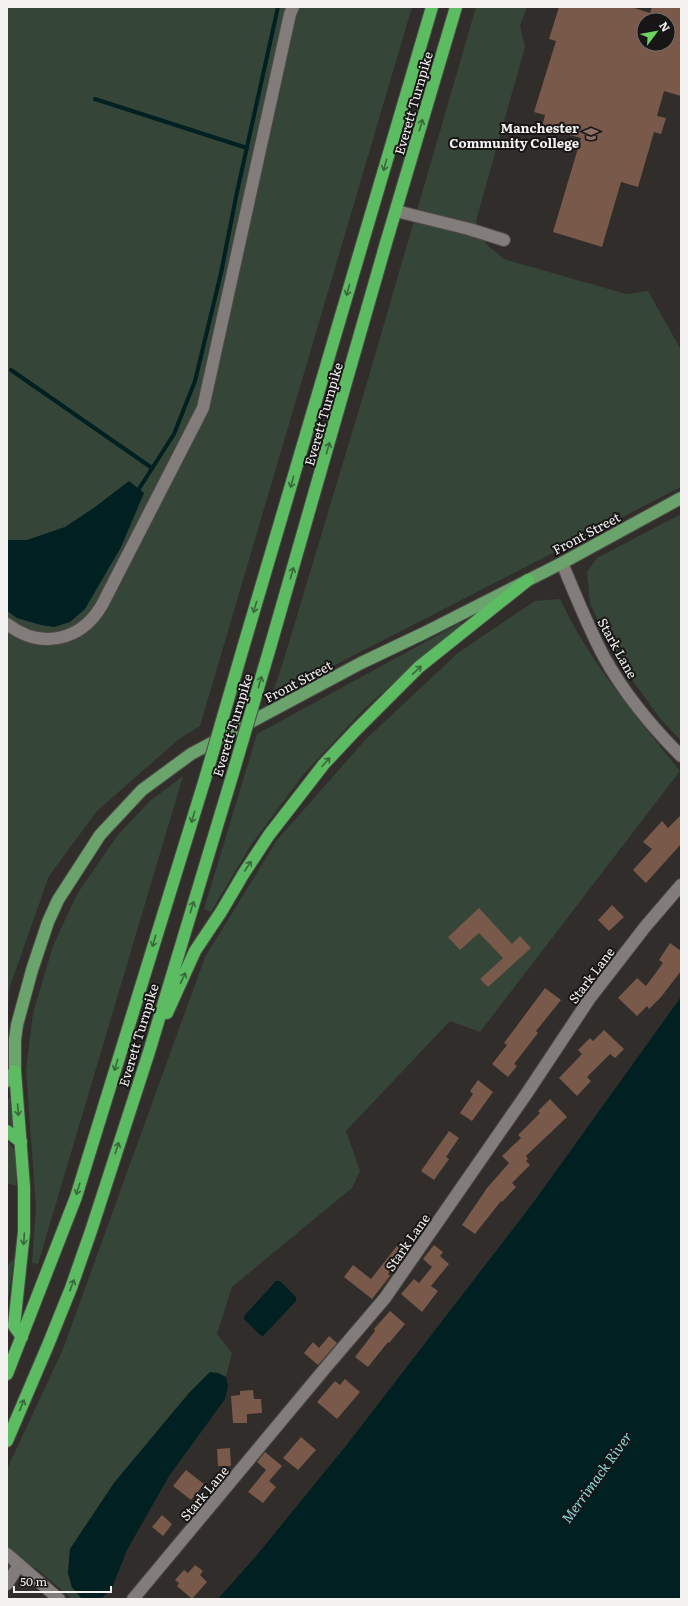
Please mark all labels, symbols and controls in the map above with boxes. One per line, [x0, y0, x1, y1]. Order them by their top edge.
north arrow [636, 12, 676, 52]
text: N [656, 18, 675, 34]
street label: Everett Turnpike [389, 49, 437, 157]
place label: Manchester Community College [449, 118, 579, 152]
one-way arrow [418, 119, 425, 132]
school or university icon: Manchester Community College [582, 125, 600, 143]
one-way arrow [381, 159, 388, 172]
one-way arrow [344, 283, 351, 296]
street label: Everett Turnpike [299, 360, 347, 468]
one-way arrow [324, 442, 332, 455]
one-way arrow [288, 475, 295, 488]
street label: Front Street [549, 507, 624, 559]
one-way arrow [289, 567, 296, 580]
one-way arrow [251, 600, 258, 613]
street label: Stark Lane [594, 614, 643, 682]
street label: Front Street [261, 655, 336, 707]
one-way arrow [412, 665, 422, 674]
street label: Everett Turnpike [207, 671, 257, 779]
one-way arrow [257, 675, 264, 688]
one-way arrow [321, 758, 330, 768]
one-way arrow [189, 810, 196, 823]
one-way arrow [244, 861, 253, 872]
one-way arrow [189, 901, 196, 914]
one-way arrow [150, 934, 157, 947]
street label: Stark Lane [563, 943, 619, 1007]
one-way arrow [180, 973, 187, 985]
street label: Everett Turnpike [113, 981, 163, 1089]
one-way arrow [112, 1058, 119, 1071]
one-way arrow [15, 1103, 22, 1116]
one-way arrow [114, 1142, 121, 1155]
one-way arrow [74, 1182, 81, 1195]
street label: Stark Lane [380, 1209, 434, 1275]
one-way arrow [20, 1232, 27, 1245]
one-way arrow [68, 1279, 76, 1291]
one-way arrow [19, 1400, 26, 1412]
water label: Merrimack River [556, 1427, 636, 1527]
street label: Stark Lane [175, 1461, 233, 1525]
scale bar [14, 1568, 111, 1594]
text: 50 m [20, 1572, 47, 1590]

